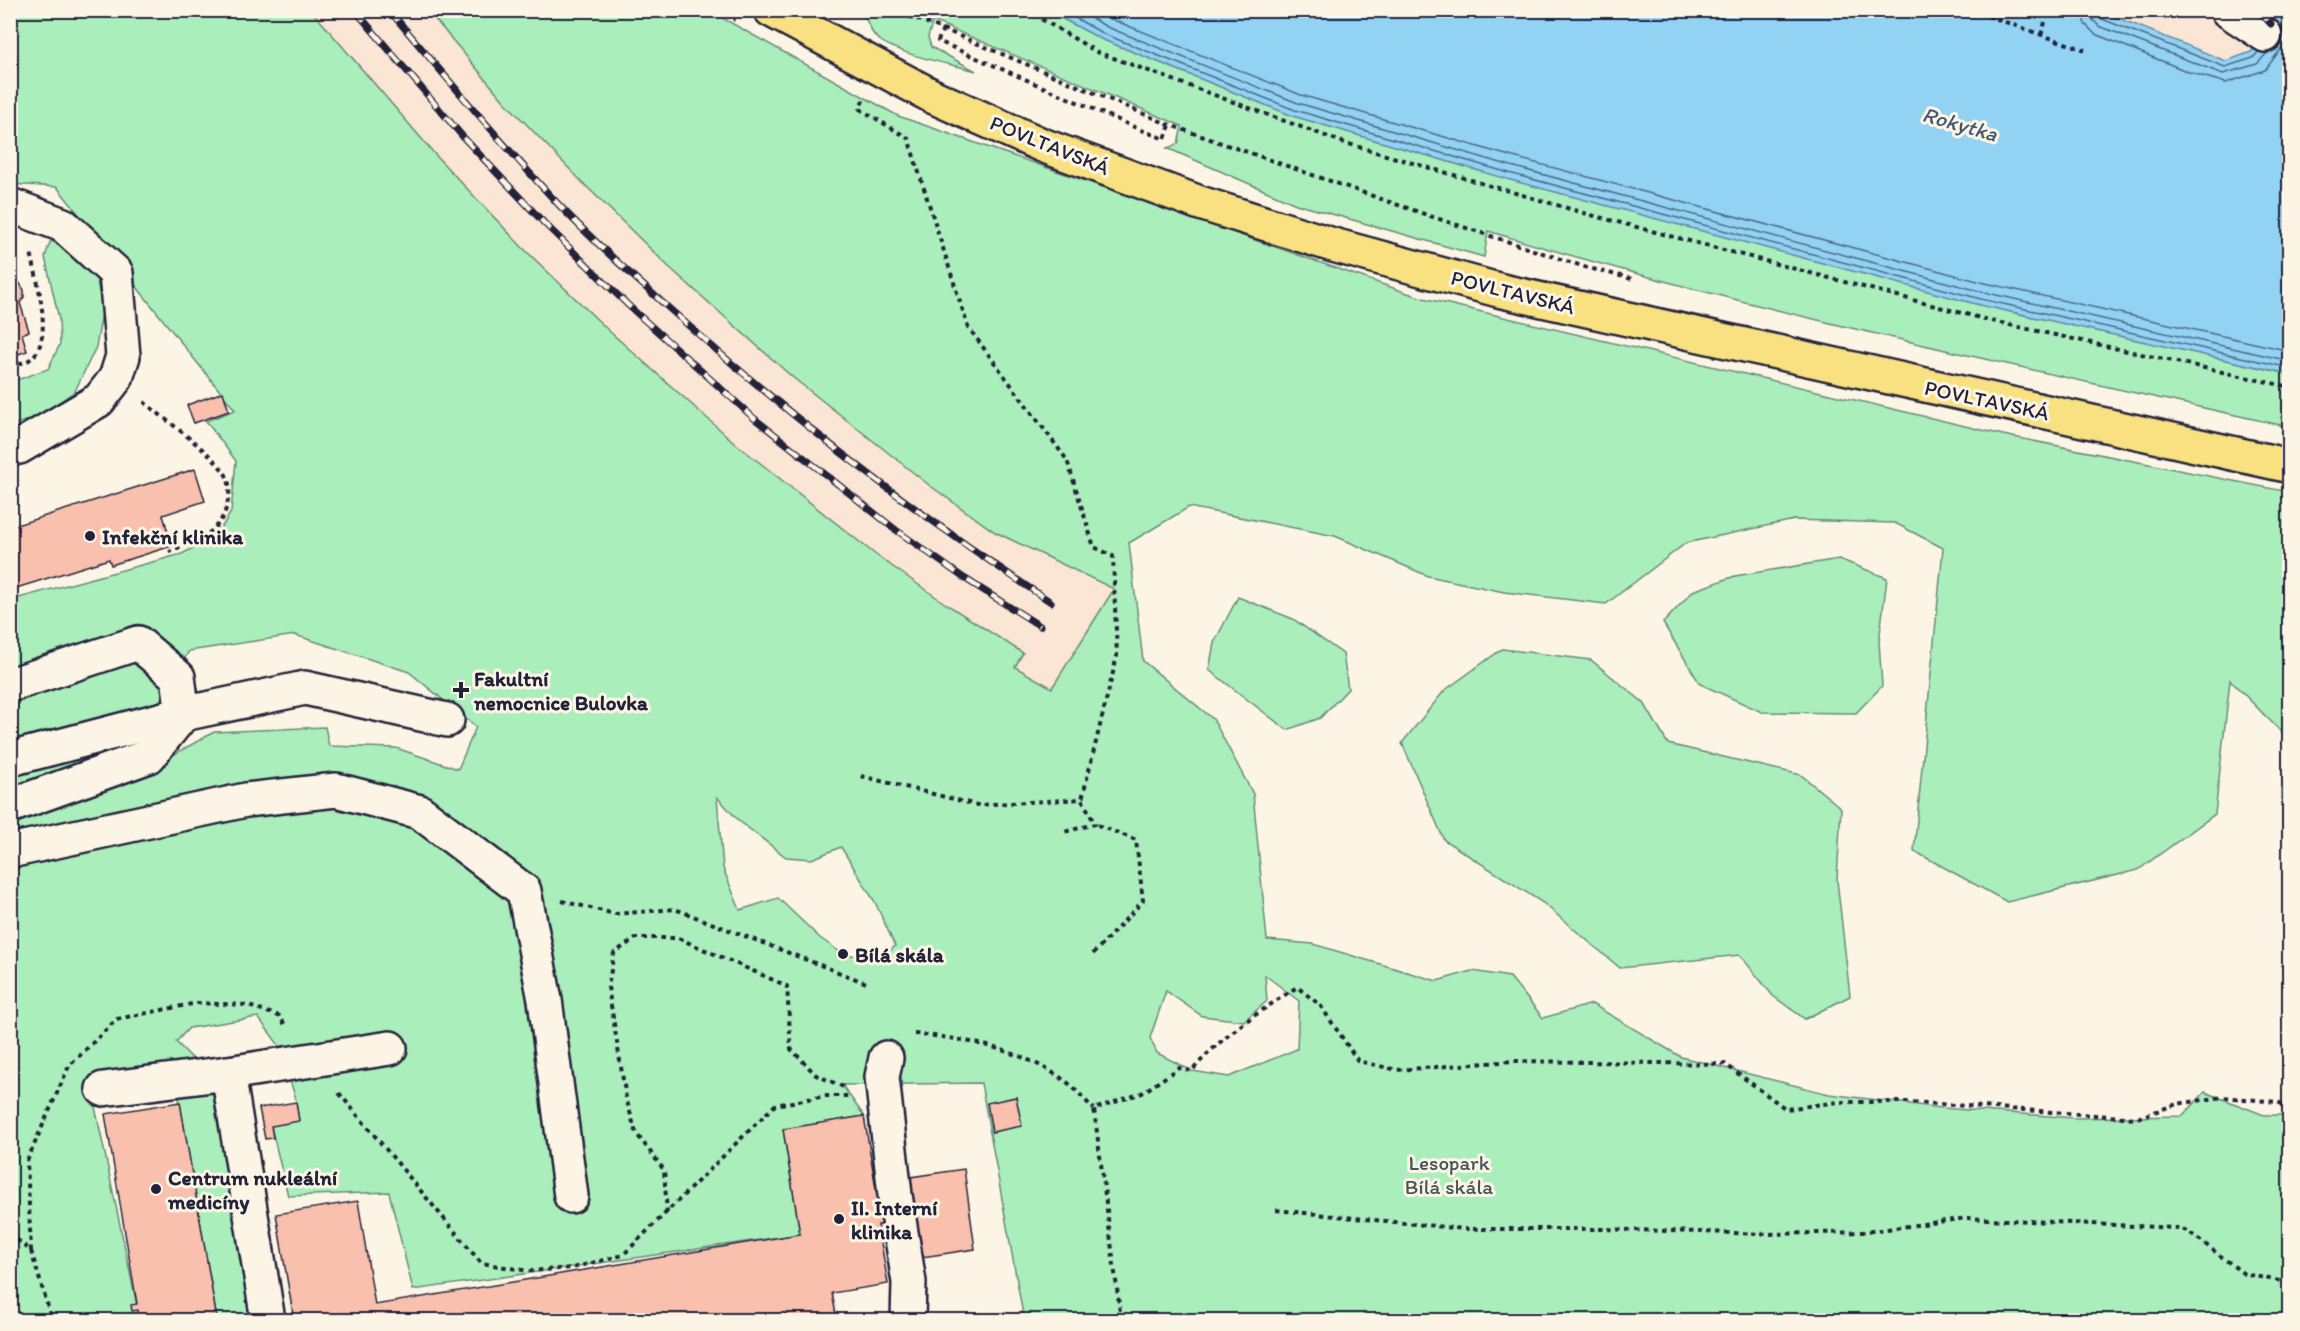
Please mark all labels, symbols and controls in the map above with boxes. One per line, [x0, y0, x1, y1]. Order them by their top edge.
water label: Rokytka [1919, 100, 2002, 148]
street label: POVLTAVSKÁ [987, 110, 1114, 180]
street label: POVLTAVSKÁ [1449, 265, 1578, 320]
street label: POVLTAVSKÁ [1923, 375, 2052, 425]
place label: Infekční klinika [102, 524, 244, 549]
marker: Infekční klinika [83, 529, 97, 543]
place label: Fakultní nemocnice Bulovka [473, 666, 649, 715]
marker: Fakultní nemocnice Bulovka [452, 681, 470, 699]
place label: Bílá skála [855, 942, 945, 967]
marker: Bílá skála [836, 947, 850, 961]
park label: Lesopark Bílá skála [1405, 1150, 1493, 1199]
place label: Centrum nukleální medicíny [167, 1165, 338, 1215]
marker: Centrum nukleální medicíny [149, 1182, 163, 1196]
place label: II. Interní klinika [851, 1195, 938, 1244]
marker: II. Interní klinika [832, 1212, 846, 1226]

